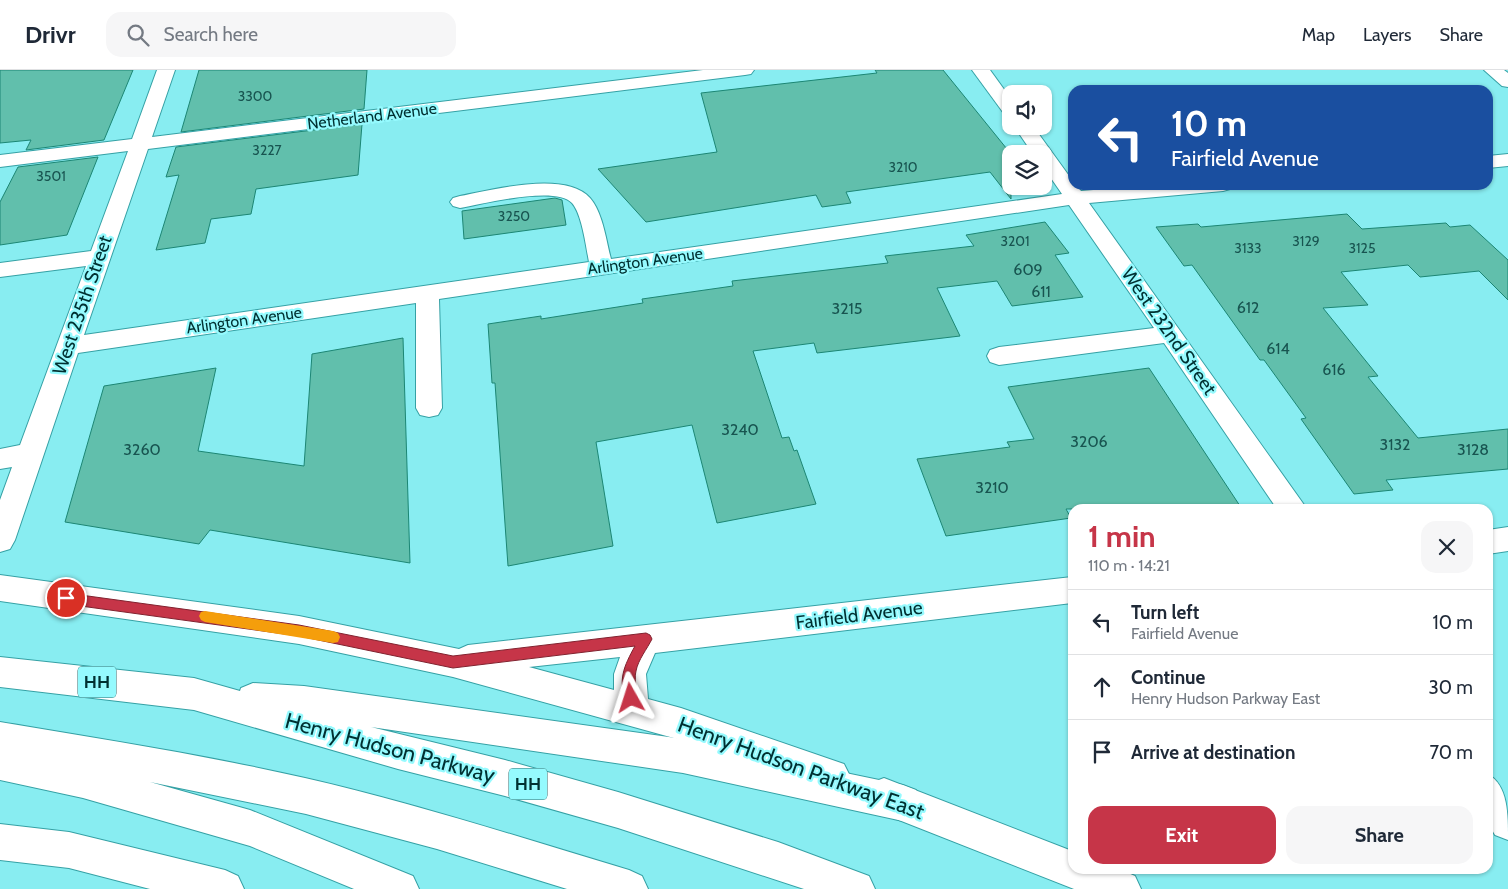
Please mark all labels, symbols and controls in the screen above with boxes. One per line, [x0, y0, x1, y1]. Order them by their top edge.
search box [106, 12, 456, 57]
text: Drivr [25, 20, 76, 49]
icon: search [124, 21, 152, 49]
text: Search here [164, 23, 258, 46]
text: Map [1302, 24, 1335, 46]
text: Layers [1363, 24, 1412, 46]
text: Share [1440, 24, 1483, 46]
map controls [1002, 85, 1052, 195]
button: sound [1002, 85, 1052, 135]
house number: 3300 [238, 87, 273, 105]
street label: Netherland Avenue [306, 99, 438, 133]
text: 10 m [1171, 102, 1247, 145]
icon: left [1088, 105, 1153, 170]
house number: 3227 [252, 141, 282, 159]
button: layers [1002, 145, 1052, 195]
text: Fairfield Avenue [1171, 145, 1319, 172]
house number: 3210 [888, 158, 918, 176]
house number: 3501 [36, 167, 66, 185]
house number: 3250 [498, 207, 530, 225]
street label: West 235th Street [47, 232, 117, 378]
house number: 3201 [1000, 232, 1030, 250]
house number: 3129 [1292, 232, 1320, 250]
house number: 3133 [1234, 239, 1262, 257]
house number: 3125 [1348, 239, 1376, 257]
street label: Arlington Avenue [586, 243, 704, 279]
house number: 609 [1013, 260, 1043, 279]
street label: West 232nd Street [1117, 263, 1222, 400]
house number: 611 [1031, 282, 1051, 301]
house number: 612 [1237, 298, 1259, 317]
house number: 3215 [832, 299, 862, 318]
street label: Arlington Avenue [185, 302, 303, 338]
house number: 614 [1266, 339, 1290, 358]
house number: 616 [1322, 360, 1346, 379]
house number: 3240 [721, 420, 759, 439]
house number: 3206 [1070, 432, 1108, 451]
house number: 3132 [1380, 435, 1410, 454]
house number: 3260 [123, 440, 161, 459]
house number: 3128 [1457, 440, 1489, 459]
house number: 3210 [975, 478, 1009, 497]
text: 1 min [1088, 518, 1156, 555]
button: close [1421, 521, 1473, 573]
text: 110 m · 14:21 [1088, 556, 1170, 575]
pin [45, 577, 87, 619]
icon: arrive [52, 584, 80, 612]
street label: Fairfield Avenue [794, 596, 924, 634]
text: Turn left [1131, 601, 1199, 624]
icon: left [1088, 608, 1116, 636]
text: 10 m [1433, 611, 1473, 634]
text: Fairfield Avenue [1131, 624, 1238, 643]
road number: HH [78, 666, 116, 698]
text: Continue [1131, 666, 1205, 689]
position arrow [604, 671, 656, 723]
icon: ahead [1088, 673, 1116, 701]
text: 30 m [1429, 676, 1473, 699]
text: Henry Hudson Parkway East [1131, 689, 1320, 708]
street label: Henry Hudson Parkway [282, 707, 498, 789]
street label: Henry Hudson Parkway East [674, 711, 928, 825]
icon: arrive [1088, 738, 1116, 766]
text: Arrive at destination [1131, 741, 1295, 764]
text: 70 m [1429, 741, 1473, 764]
road number: HH [509, 769, 547, 800]
button: Exit [1088, 806, 1276, 864]
button: Share [1286, 806, 1473, 864]

